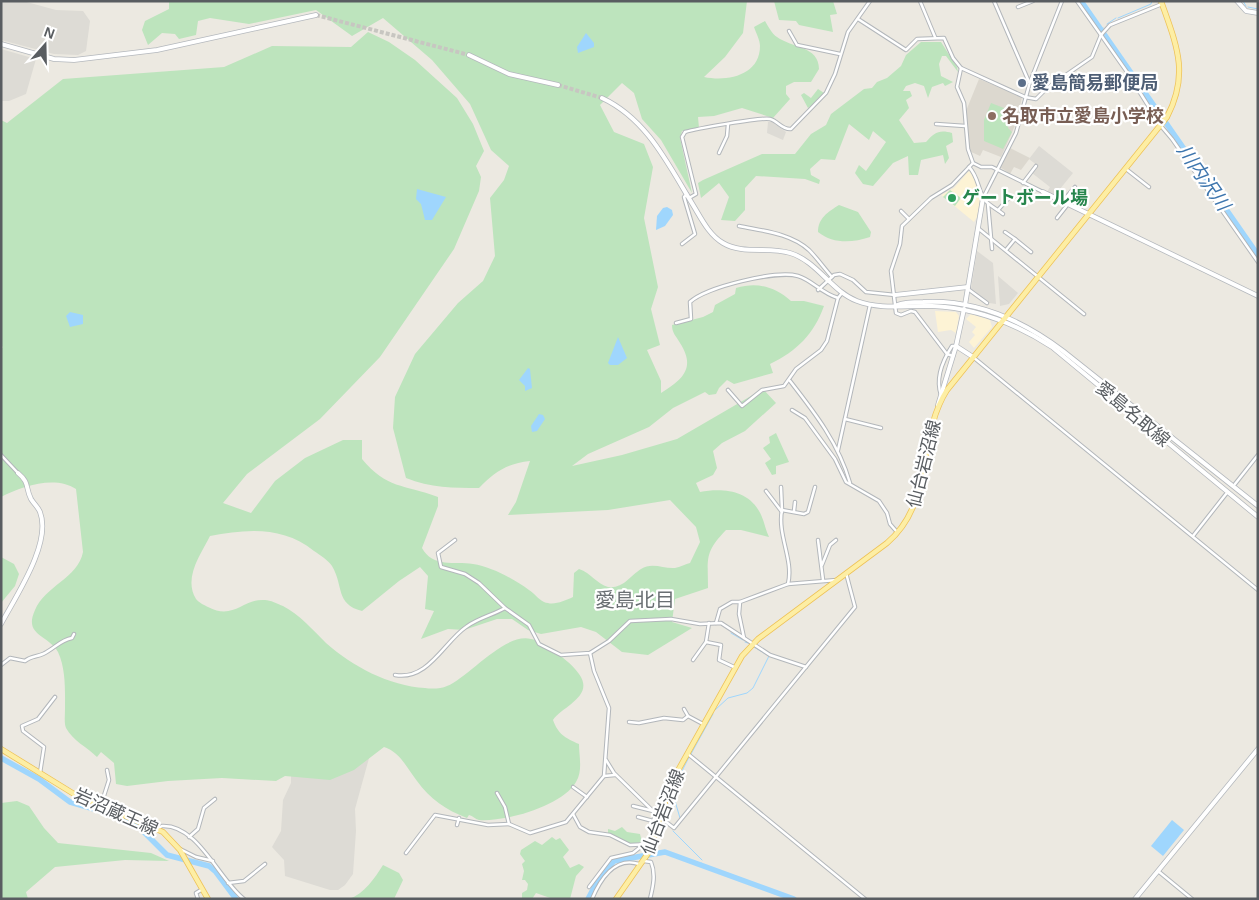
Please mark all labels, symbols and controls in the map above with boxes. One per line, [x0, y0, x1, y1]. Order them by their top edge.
north arrow [20, 20, 70, 70]
text: N [42, 24, 57, 42]
place label: 愛島簡易郵便局 [1032, 73, 1158, 93]
marker: 愛島簡易郵便局 [1016, 77, 1028, 89]
place label: 名取市立愛島小学校 [1002, 106, 1164, 126]
marker: 名取市立愛島小学校 [986, 110, 998, 122]
water label: 川内沢川 [1173, 140, 1235, 216]
place label: ゲートボール場 [962, 188, 1088, 208]
marker: ゲートボール場 [946, 192, 958, 204]
street label: 愛島名取線 [1092, 377, 1174, 451]
street label: 仙台岩沼線 [903, 418, 945, 510]
district label: 愛島北目 [595, 589, 675, 611]
street label: 仙台岩沼線 [638, 766, 688, 858]
street label: 岩沼蔵王線 [71, 785, 161, 839]

